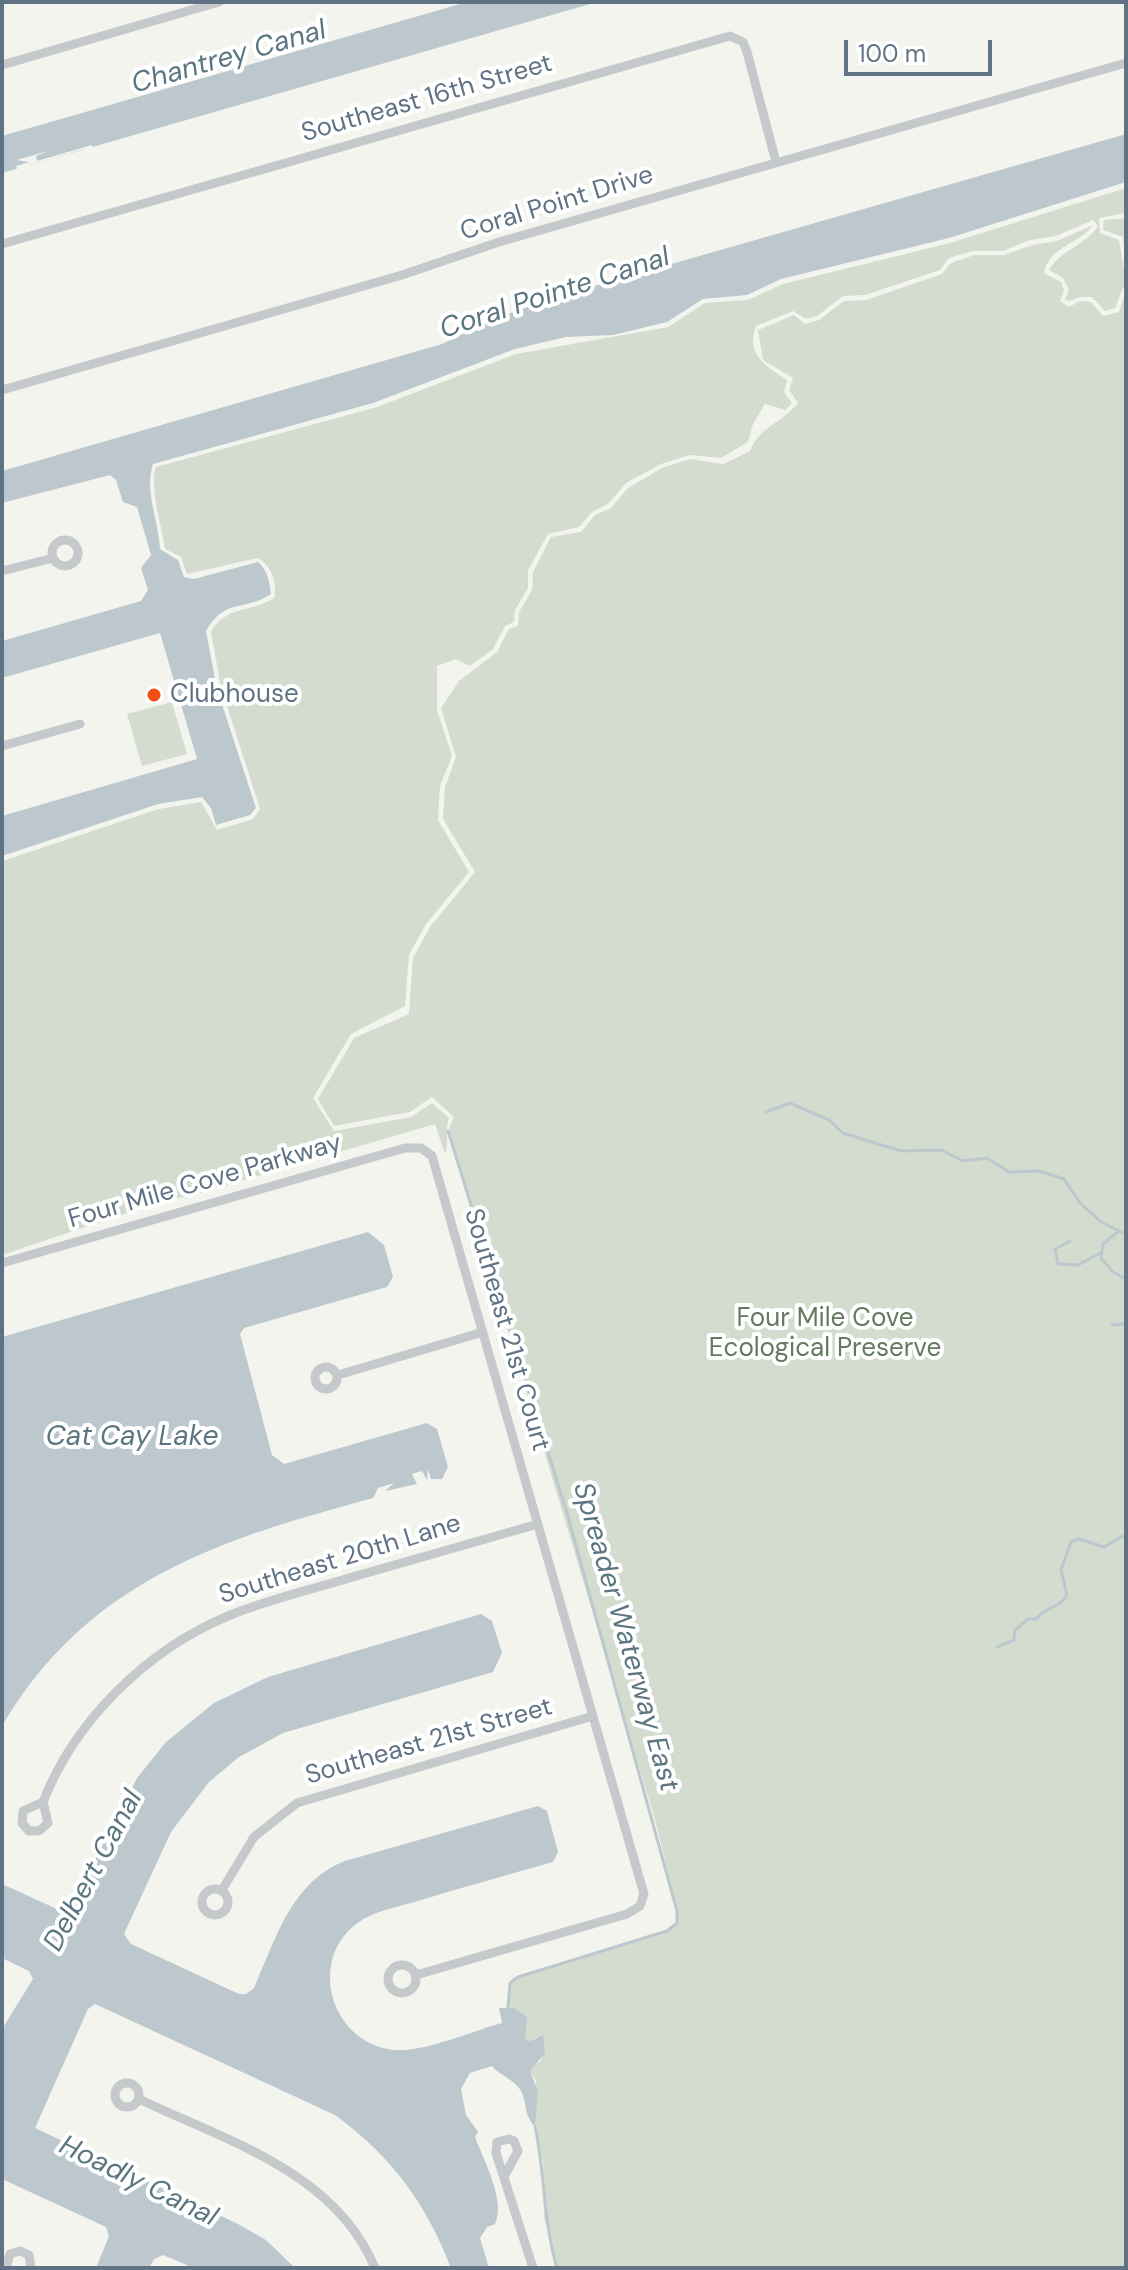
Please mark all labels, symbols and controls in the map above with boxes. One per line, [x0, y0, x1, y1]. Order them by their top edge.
water label: Chantrey Canal [128, 14, 330, 102]
scale bar [848, 24, 996, 74]
text: 100 m [858, 38, 926, 69]
street label: Southeast 16th Street [298, 48, 556, 150]
street label: Coral Point Drive [457, 160, 657, 248]
water label: Coral Pointe Canal [436, 241, 674, 347]
place label: Clubhouse [170, 679, 299, 711]
marker: Clubhouse [145, 686, 163, 704]
street label: Four Mile Cove Parkway [65, 1128, 345, 1236]
street label: Southeast 21st Court [456, 1205, 556, 1455]
park label: Four Mile Cove Ecological Preserve [709, 1303, 941, 1364]
water label: Cat Cay Lake [46, 1421, 218, 1455]
water label: Spreader Waterway East [565, 1479, 685, 1795]
street label: Southeast 20th Lane [215, 1508, 465, 1612]
street label: Southeast 21st Street [302, 1692, 556, 1792]
water label: Delbert Canal [38, 1785, 150, 1957]
water label: Hoadly Canal [53, 2129, 223, 2235]

